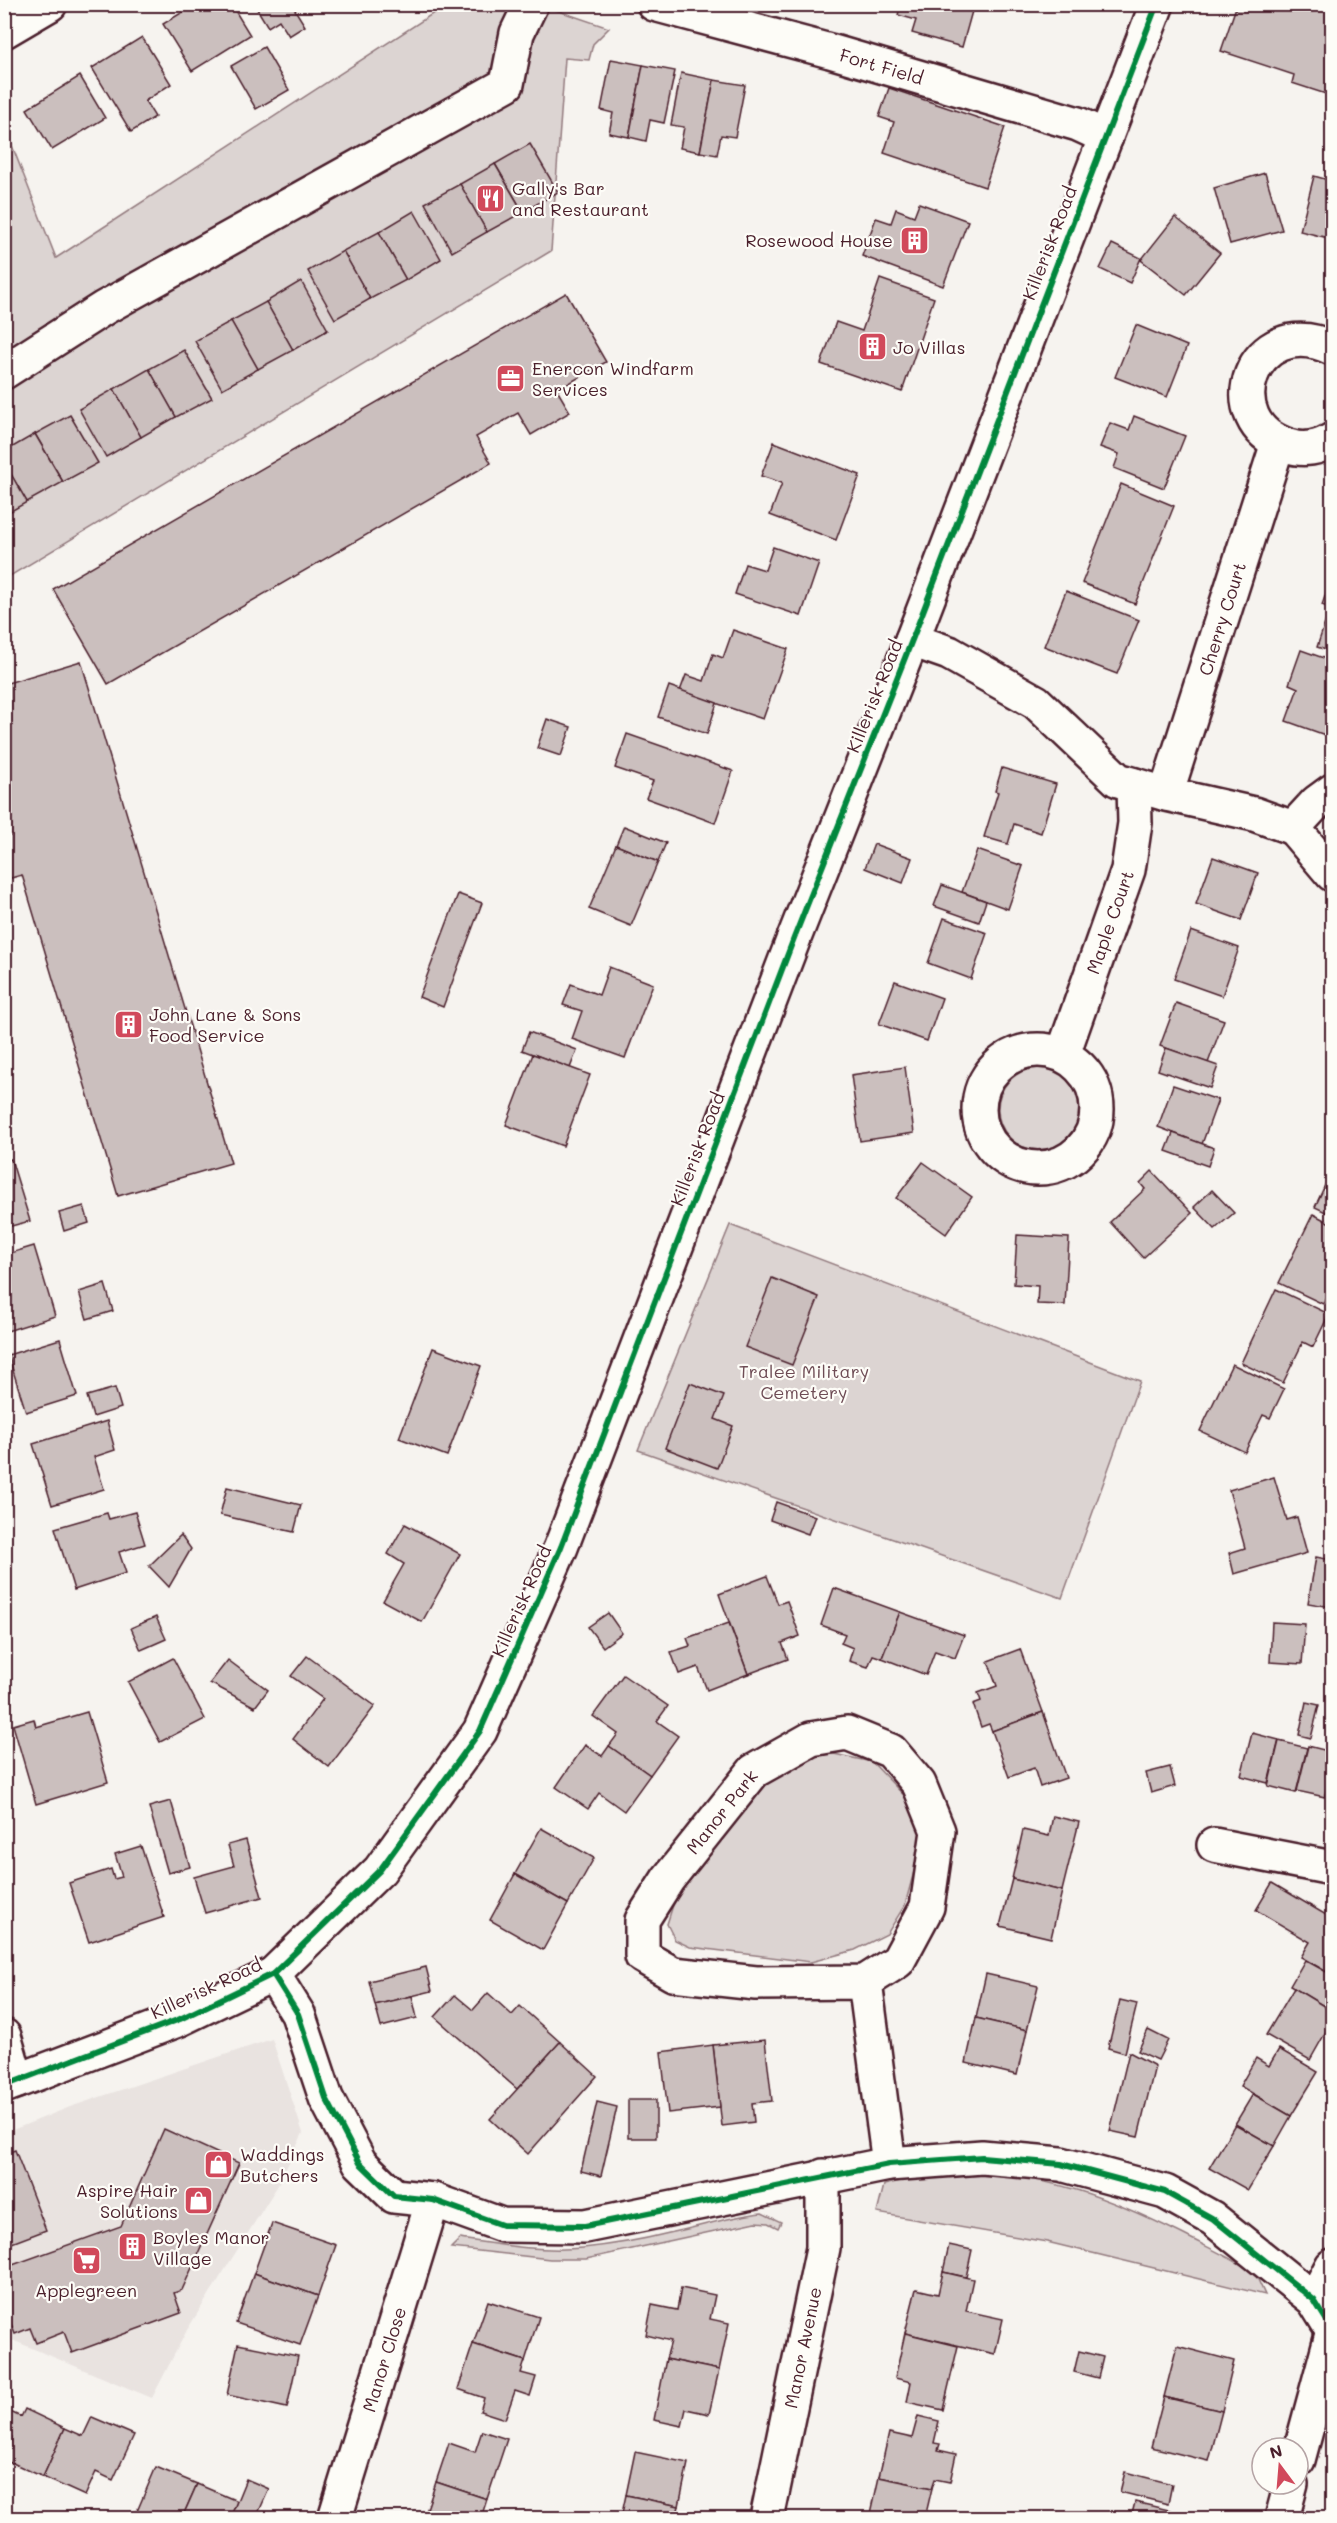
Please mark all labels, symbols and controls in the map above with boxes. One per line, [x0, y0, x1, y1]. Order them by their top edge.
street label: Fort Field [837, 43, 926, 90]
place label: Gally's Bar and Restaurant [512, 176, 649, 221]
restaurant icon: Gally's Bar and Restaurant [475, 182, 507, 214]
street label: Killerisk Road [1016, 183, 1082, 303]
building icon: Rosewood House [898, 224, 930, 256]
place label: Rosewood House [745, 228, 893, 252]
building icon: Jo Villas [856, 331, 888, 363]
place label: Jo Villas [893, 335, 965, 359]
place label: Enercon Windfarm Services [532, 356, 694, 401]
office icon: Enercon Windfarm Services [495, 362, 527, 394]
street label: Cherry Court [1193, 559, 1251, 678]
street label: Killerisk Road [840, 636, 908, 756]
street label: Maple Court [1080, 867, 1139, 977]
place label: John Lane & Sons Food Service [149, 1002, 301, 1047]
building icon: John Lane & Sons Food Service [112, 1008, 144, 1040]
street label: Killerisk Road [664, 1089, 730, 1209]
park label: Tralee Military Cemetery [739, 1359, 869, 1404]
street label: Killerisk Road [486, 1541, 556, 1661]
street label: Manor Park [681, 1764, 763, 1859]
street label: Killerisk Road [147, 1952, 265, 2024]
place label: Waddings Butchers [240, 2142, 325, 2187]
shop icon: Waddings Butchers [203, 2148, 235, 2180]
place label: Aspire Hair Solutions [76, 2178, 178, 2223]
shop icon: Aspire Hair Solutions [183, 2184, 215, 2216]
place label: Boyles Manor Village [153, 2225, 270, 2270]
building icon: Boyles Manor Village [116, 2231, 148, 2263]
supermarket icon: Applegreen [70, 2245, 102, 2277]
place label: Applegreen [35, 2278, 137, 2302]
street label: Manor Avenue [778, 2285, 827, 2410]
street label: Manor Close [356, 2304, 411, 2415]
north arrow [1250, 2436, 1310, 2496]
text: N [1267, 2439, 1284, 2463]

